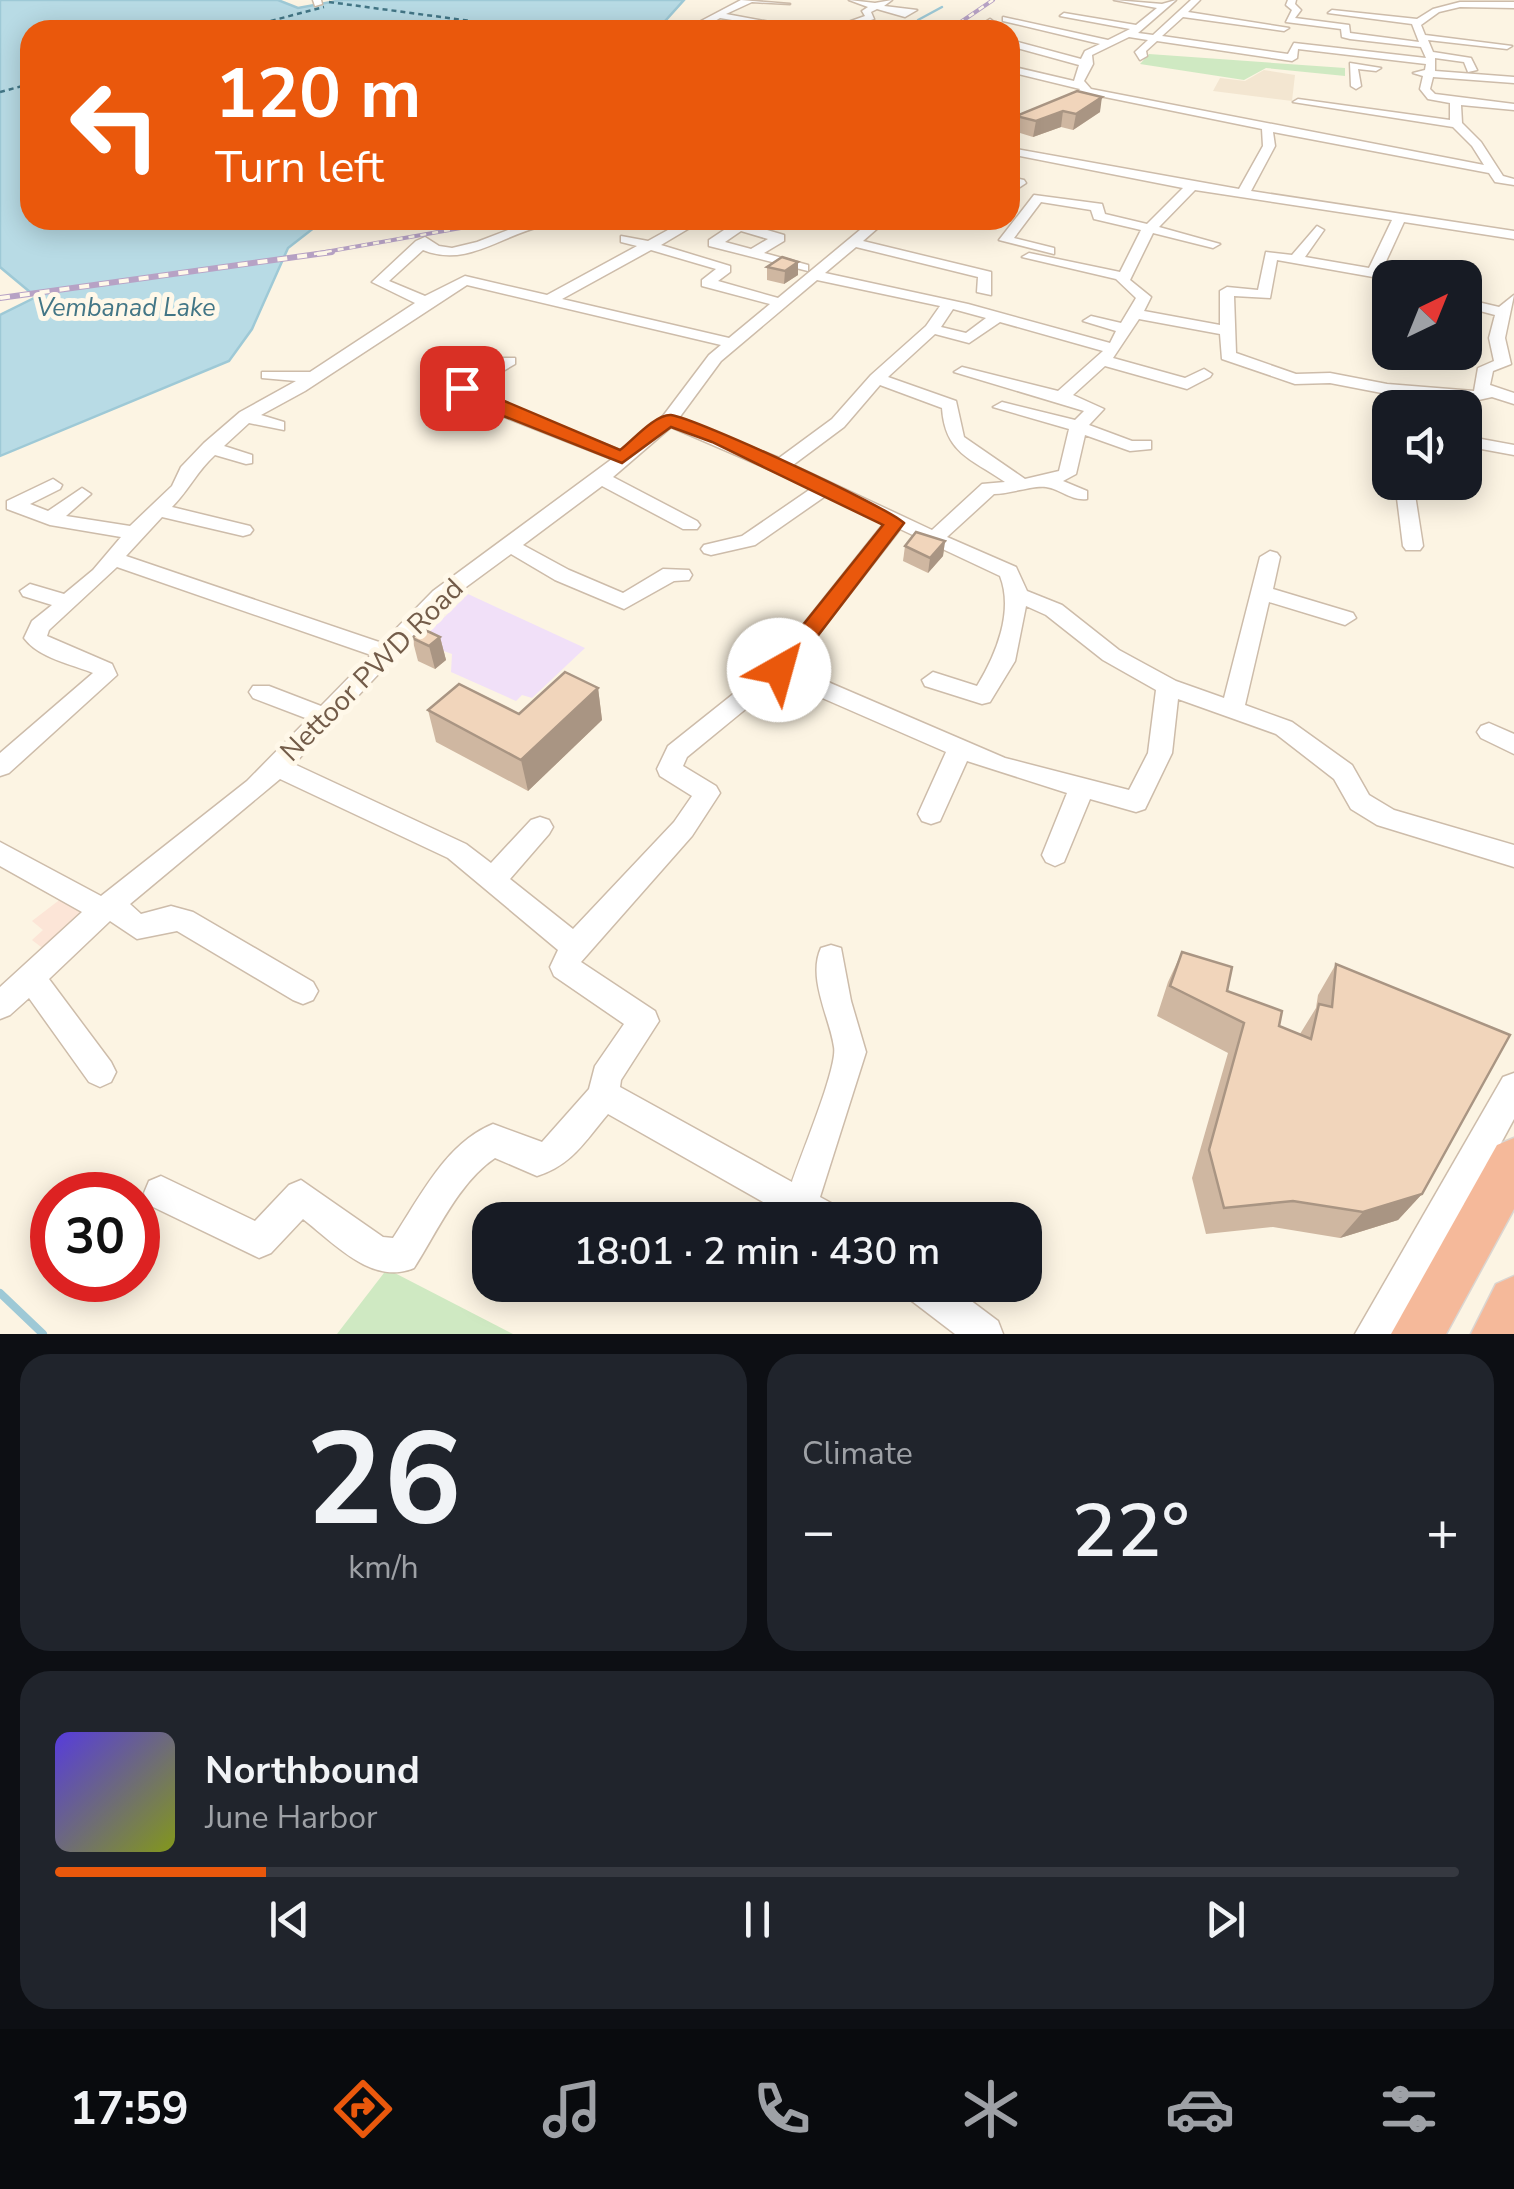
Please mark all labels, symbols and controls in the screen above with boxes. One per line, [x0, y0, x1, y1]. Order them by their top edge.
text: 120 m [215, 46, 421, 142]
icon: left [50, 60, 180, 190]
text: Turn left [215, 137, 384, 198]
north arrow [1372, 260, 1482, 370]
map controls [1372, 260, 1482, 500]
water label: Vembanad Lake [36, 291, 216, 325]
pin [420, 346, 505, 431]
icon: arrive [435, 361, 490, 416]
button: sound [1372, 390, 1482, 500]
street label: Nettoor PWD Road [272, 570, 472, 770]
position arrow [727, 618, 831, 722]
speed limit sign: 30 [30, 1172, 160, 1302]
text: 18:01 · 2 min · 430 m [574, 1226, 940, 1277]
text: 26 [305, 1392, 462, 1569]
text: Climate [802, 1432, 913, 1475]
text: 22° [1071, 1480, 1190, 1582]
text: − [802, 1494, 835, 1569]
text: + [1426, 1494, 1459, 1569]
text: km/h [348, 1546, 419, 1589]
text: Northbound [205, 1745, 420, 1796]
text: June Harbor [205, 1796, 377, 1839]
icon: previous [262, 1892, 317, 1947]
icon: pause [730, 1892, 785, 1947]
icon: next [1198, 1892, 1253, 1947]
icon: directions [328, 2074, 398, 2144]
icon: music [537, 2074, 607, 2144]
icon: phone [747, 2074, 817, 2144]
icon: climate [956, 2074, 1026, 2144]
icon: car [1165, 2074, 1235, 2144]
icon: filters [1374, 2074, 1444, 2144]
text: 17:59 [70, 2079, 189, 2140]

